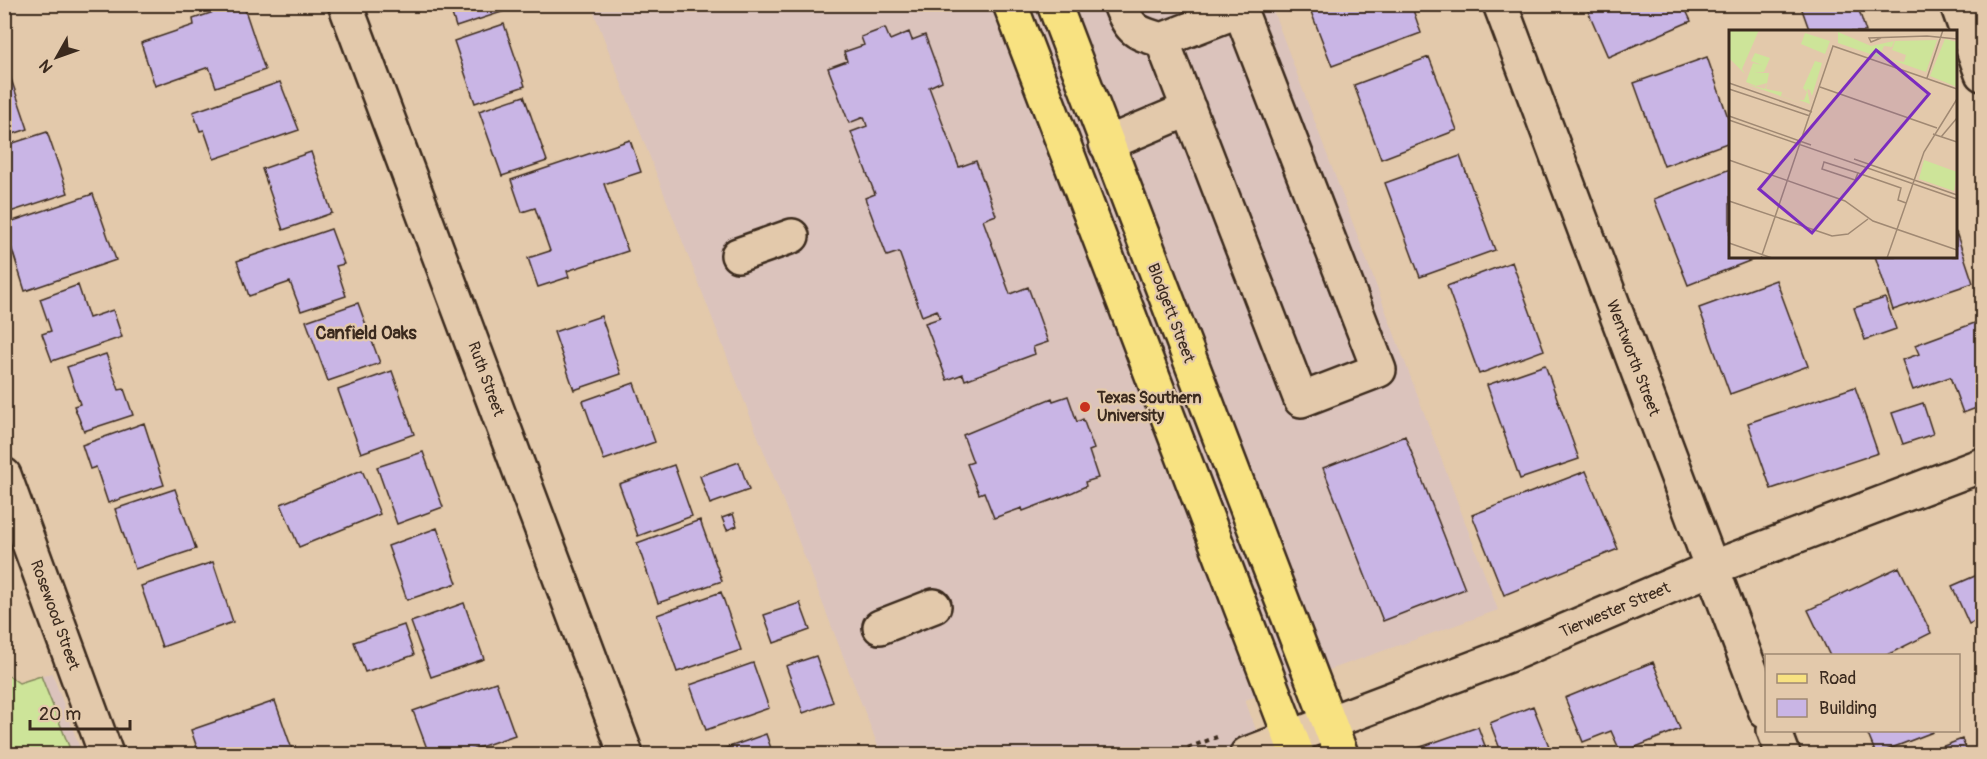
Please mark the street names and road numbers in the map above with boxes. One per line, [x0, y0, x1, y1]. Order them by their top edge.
street label: Blodgett Street [1143, 260, 1199, 366]
street label: Wentworth Street [1602, 297, 1664, 419]
street label: Ruth Street [463, 339, 509, 420]
street label: Rosewood Street [26, 557, 84, 673]
street label: Tierwester Street [1557, 578, 1674, 642]

